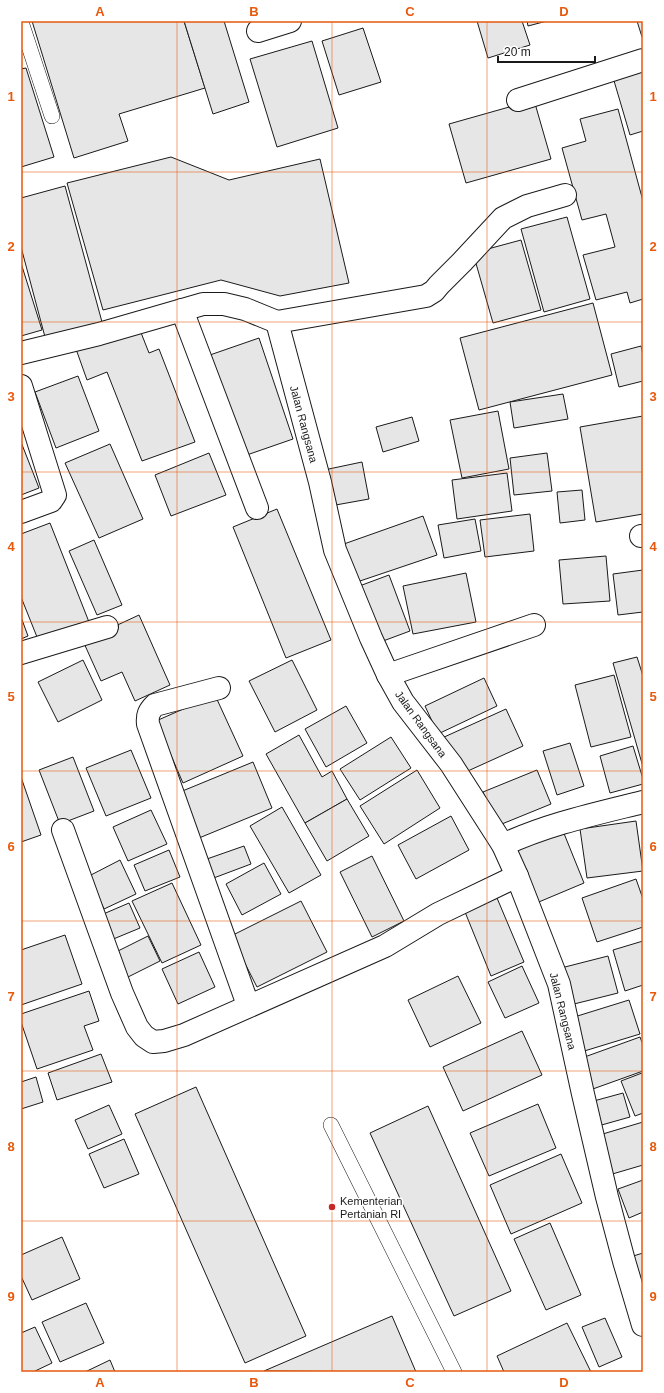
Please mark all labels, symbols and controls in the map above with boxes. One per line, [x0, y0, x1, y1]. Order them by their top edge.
text: A [95, 4, 105, 19]
text: B [249, 4, 259, 19]
text: C [405, 4, 415, 19]
text: D [559, 4, 569, 19]
scale bar [498, 38, 595, 64]
text: 20 m [504, 45, 531, 59]
text: 1 [7, 89, 15, 104]
text: 1 [649, 89, 657, 104]
text: 2 [7, 239, 15, 254]
text: 2 [649, 239, 657, 254]
street label: Jalan Rangsana [288, 384, 320, 465]
text: 3 [7, 389, 15, 404]
text: 3 [649, 389, 657, 404]
text: 4 [7, 539, 15, 554]
text: 4 [649, 539, 657, 554]
street label: Jalan Rangsana [393, 688, 450, 760]
text: 5 [7, 689, 15, 704]
text: 5 [649, 689, 657, 704]
text: 6 [7, 839, 15, 854]
text: 6 [649, 839, 657, 854]
street label: Jalan Rangsana [548, 971, 579, 1052]
text: 7 [7, 989, 15, 1004]
text: 7 [649, 989, 657, 1004]
text: 8 [7, 1139, 15, 1154]
text: 8 [649, 1139, 657, 1154]
place label: Kementerian Pertanian RI [340, 1195, 402, 1220]
marker: Kementerian Pertanian RI [327, 1202, 337, 1212]
text: 9 [7, 1289, 15, 1304]
text: 9 [649, 1289, 657, 1304]
text: A [95, 1375, 105, 1390]
text: B [249, 1375, 259, 1390]
text: C [405, 1375, 415, 1390]
text: D [559, 1375, 569, 1390]

